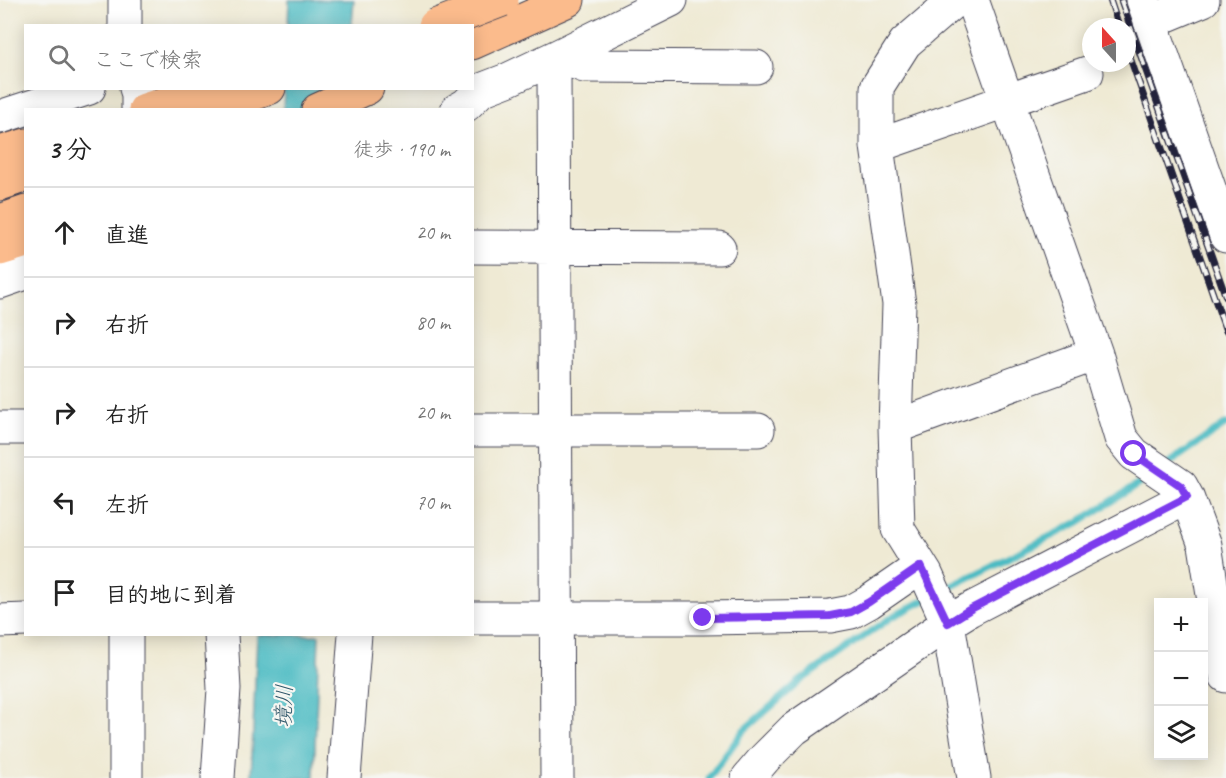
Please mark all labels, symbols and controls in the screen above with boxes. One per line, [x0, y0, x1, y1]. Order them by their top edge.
north arrow [1082, 18, 1136, 72]
search box [24, 24, 474, 90]
icon: search [45, 41, 78, 74]
text: ここで検索 [93, 46, 203, 74]
text: 3 分 [48, 133, 92, 166]
text: 徒歩 · 190 m [354, 137, 450, 162]
icon: ahead [48, 216, 81, 249]
text: 20 m [416, 220, 450, 245]
text: 直進 [105, 221, 149, 249]
icon: right [48, 306, 81, 339]
text: 80 m [416, 310, 450, 335]
text: 右折 [105, 311, 149, 339]
icon: right [48, 396, 81, 429]
text: 20 m [416, 400, 450, 425]
text: 右折 [105, 401, 149, 429]
route start [1120, 440, 1146, 466]
icon: left [48, 486, 81, 519]
text: 70 m [416, 490, 450, 515]
text: 左折 [105, 491, 149, 519]
icon: arrive [48, 576, 81, 609]
text: 目的地に到着 [105, 581, 237, 609]
map controls [1154, 598, 1208, 760]
button: + [1154, 598, 1208, 652]
route end [689, 604, 715, 630]
button: − [1154, 652, 1208, 706]
water label: 境川 [269, 684, 299, 728]
button: layers [1154, 706, 1208, 760]

